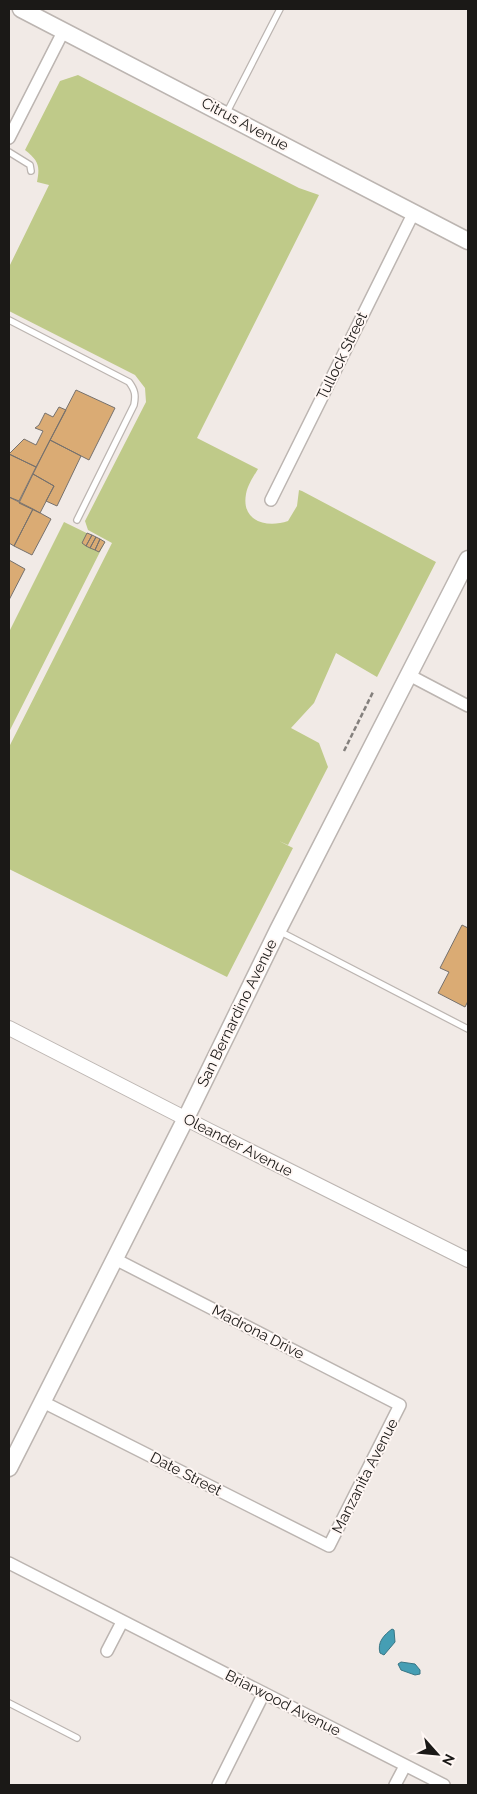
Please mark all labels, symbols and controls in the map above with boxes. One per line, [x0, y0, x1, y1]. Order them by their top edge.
street label: Citrus Avenue [198, 94, 292, 155]
street label: Tullock Street [313, 309, 371, 403]
street label: San Bernardino Avenue [193, 936, 281, 1090]
street label: Oleander Avenue [180, 1110, 296, 1180]
street label: Madrona Drive [209, 1301, 307, 1363]
street label: Manzanita Avenue [328, 1415, 402, 1537]
street label: Date Street [147, 1448, 225, 1500]
street label: Briarwood Avenue [222, 1666, 344, 1740]
north arrow [412, 1729, 462, 1779]
text: N [439, 1752, 458, 1768]

